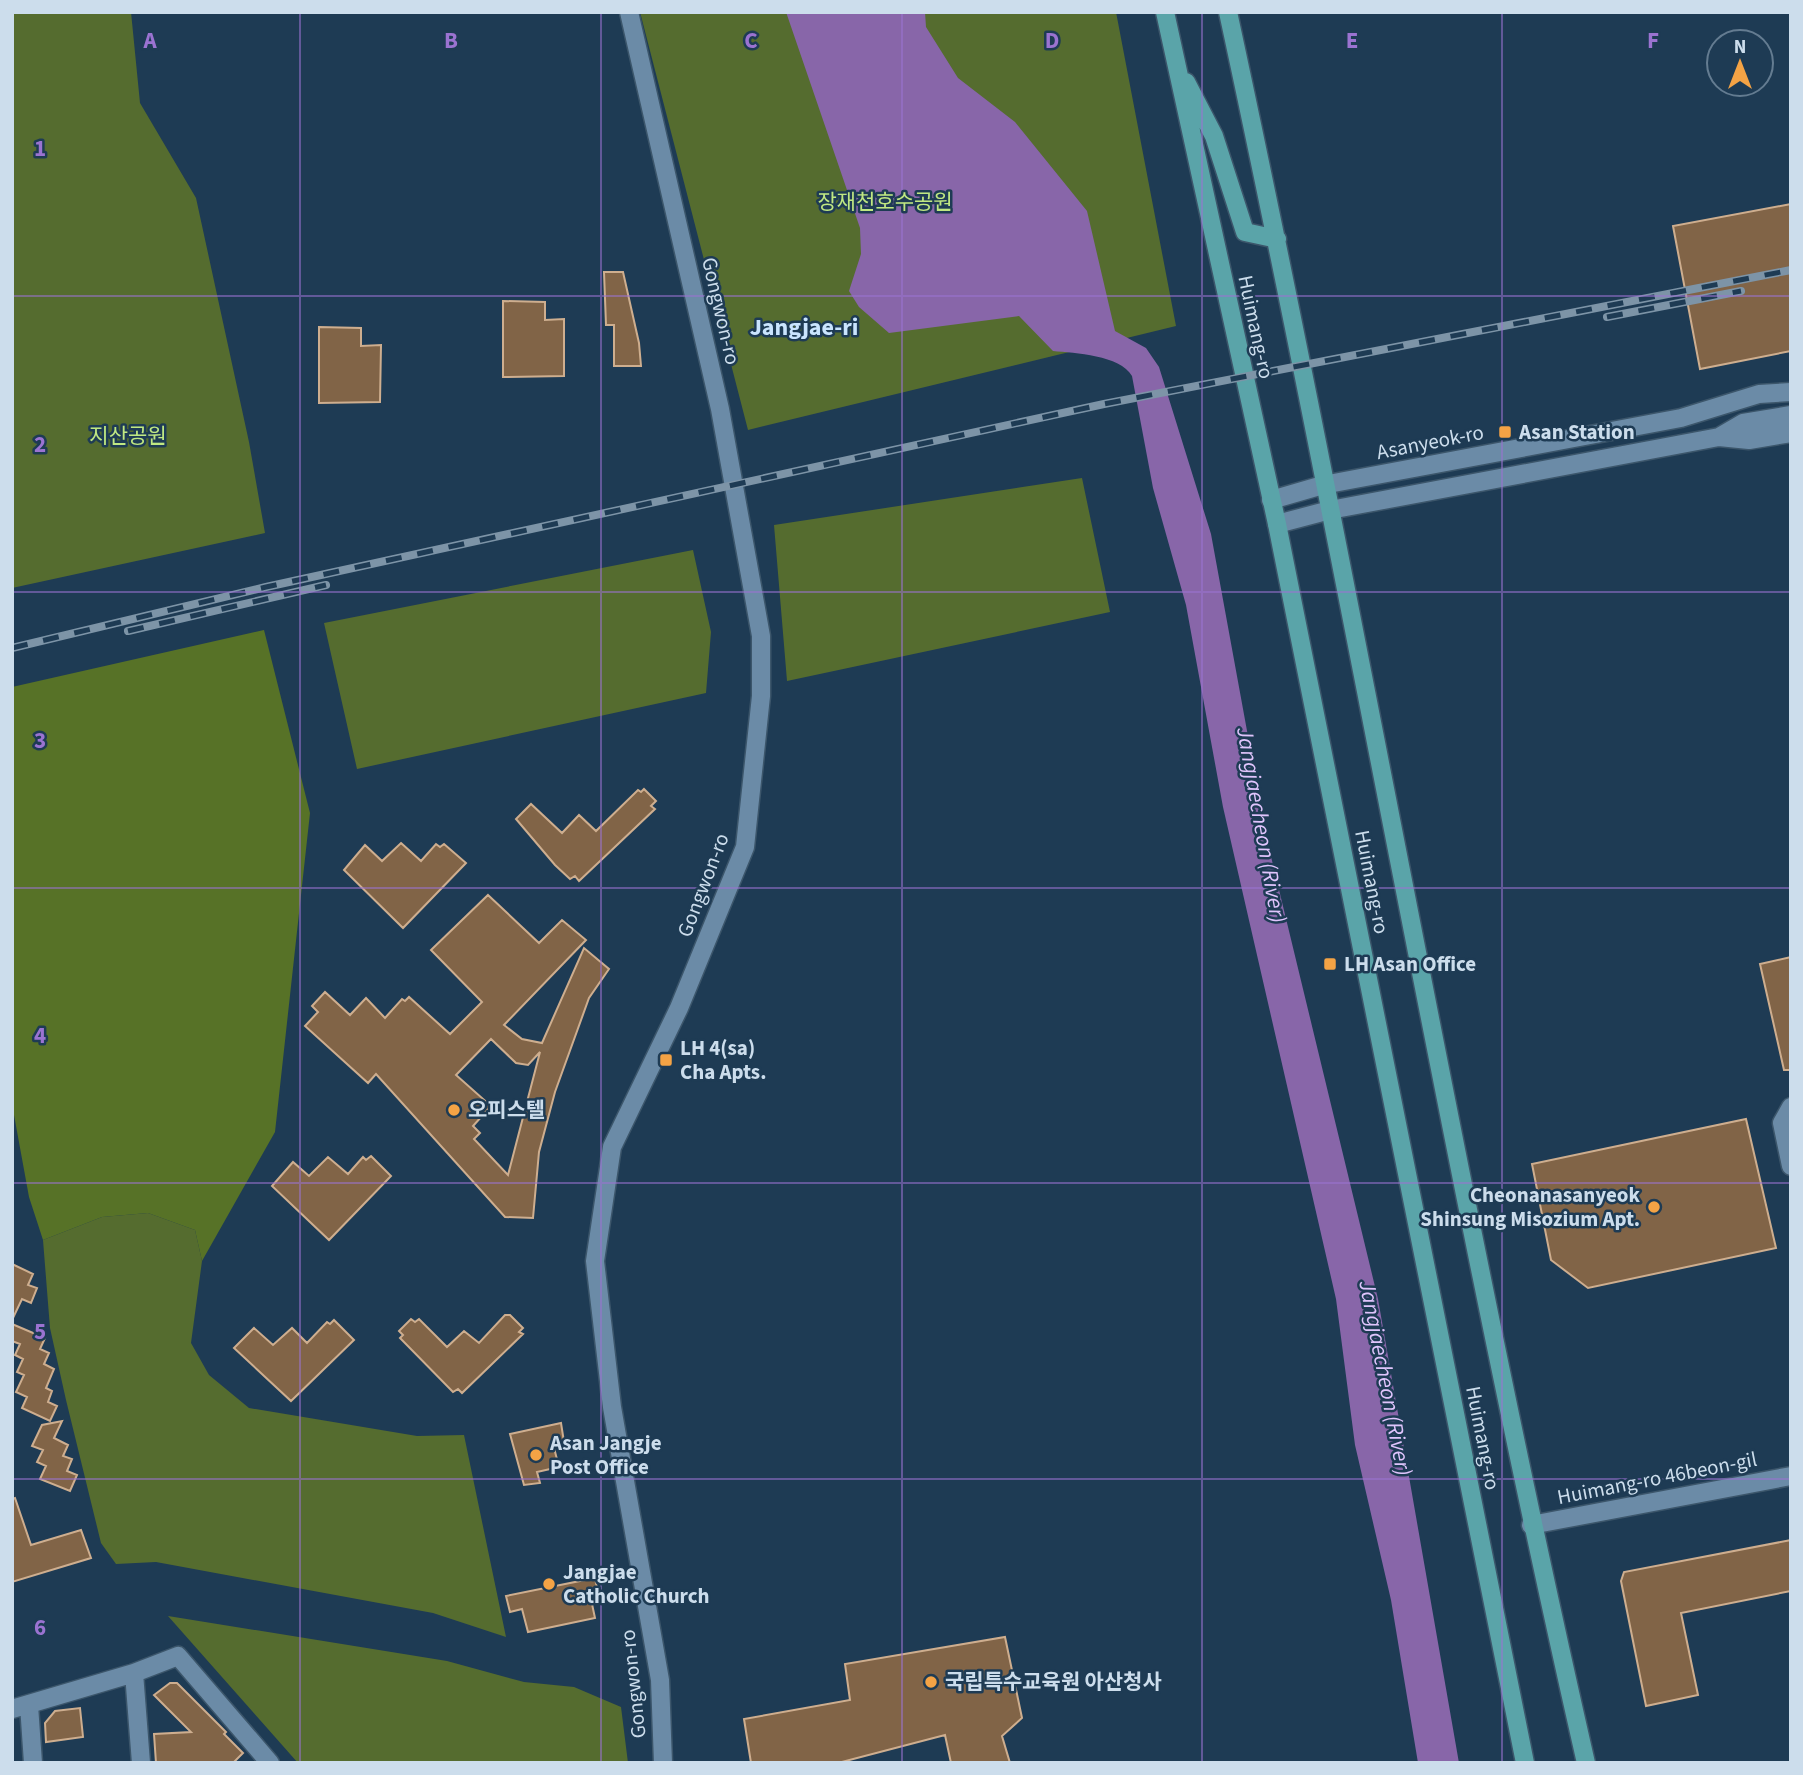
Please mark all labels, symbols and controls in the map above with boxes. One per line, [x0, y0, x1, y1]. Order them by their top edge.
text: A [142, 24, 157, 57]
text: B [444, 24, 458, 57]
text: C [744, 24, 758, 57]
text: D [1045, 24, 1059, 57]
text: E [1346, 24, 1358, 57]
text: F [1647, 24, 1659, 57]
north arrow [1705, 28, 1775, 98]
text: N [1734, 34, 1746, 61]
text: 1 [34, 132, 46, 165]
park label: 장재천호수공원 [817, 187, 953, 217]
street label: Gongwon-ro [694, 254, 748, 368]
street label: Huimang-ro [1230, 272, 1282, 382]
district label: Jangjae-ri [750, 310, 858, 345]
street label: Asanyeok-ro [1374, 417, 1486, 467]
place label: Asan Station [1518, 417, 1635, 447]
park label: 지산공원 [89, 421, 167, 451]
marker: Asan Station [1497, 424, 1513, 440]
text: 2 [34, 428, 46, 461]
text: 3 [34, 724, 46, 757]
water label: Jangjaecheon (River) [1228, 724, 1295, 926]
street label: Huimang-ro [1347, 827, 1397, 937]
street label: Gongwon-ro [669, 829, 737, 941]
place label: LH Asan Office [1344, 949, 1476, 979]
marker: LH Asan Office [1322, 956, 1338, 972]
text: 4 [34, 1019, 46, 1052]
place label: LH 4(sa) Cha Apts. [680, 1033, 766, 1087]
marker: LH 4(sa) Cha Apts. [658, 1052, 674, 1068]
place label: 오피스텔 [468, 1095, 545, 1125]
marker: 오피스텔 [446, 1102, 462, 1118]
place label: Cheonanasanyeok Shinsung Misozium Apt. [1420, 1180, 1640, 1234]
marker: Cheonanasanyeok Shinsung Misozium Apt. [1646, 1199, 1662, 1215]
water label: Jangjaecheon (River) [1350, 1277, 1421, 1479]
text: 5 [34, 1315, 46, 1348]
street label: Huimang-ro [1458, 1383, 1508, 1493]
place label: Asan Jangje Post Office [549, 1428, 662, 1482]
street label: Huimang-ro 46beon-gil [1555, 1444, 1759, 1512]
marker: Asan Jangje Post Office [528, 1447, 544, 1463]
place label: Jangjae Catholic Church [563, 1557, 710, 1611]
marker: Jangjae Catholic Church [541, 1576, 557, 1592]
text: 6 [34, 1611, 46, 1644]
street label: Gongwon-ro [612, 1628, 654, 1740]
place label: 국립특수교육원 아산청사 [945, 1667, 1162, 1697]
marker: 국립특수교육원 아산청사 [923, 1674, 939, 1690]

